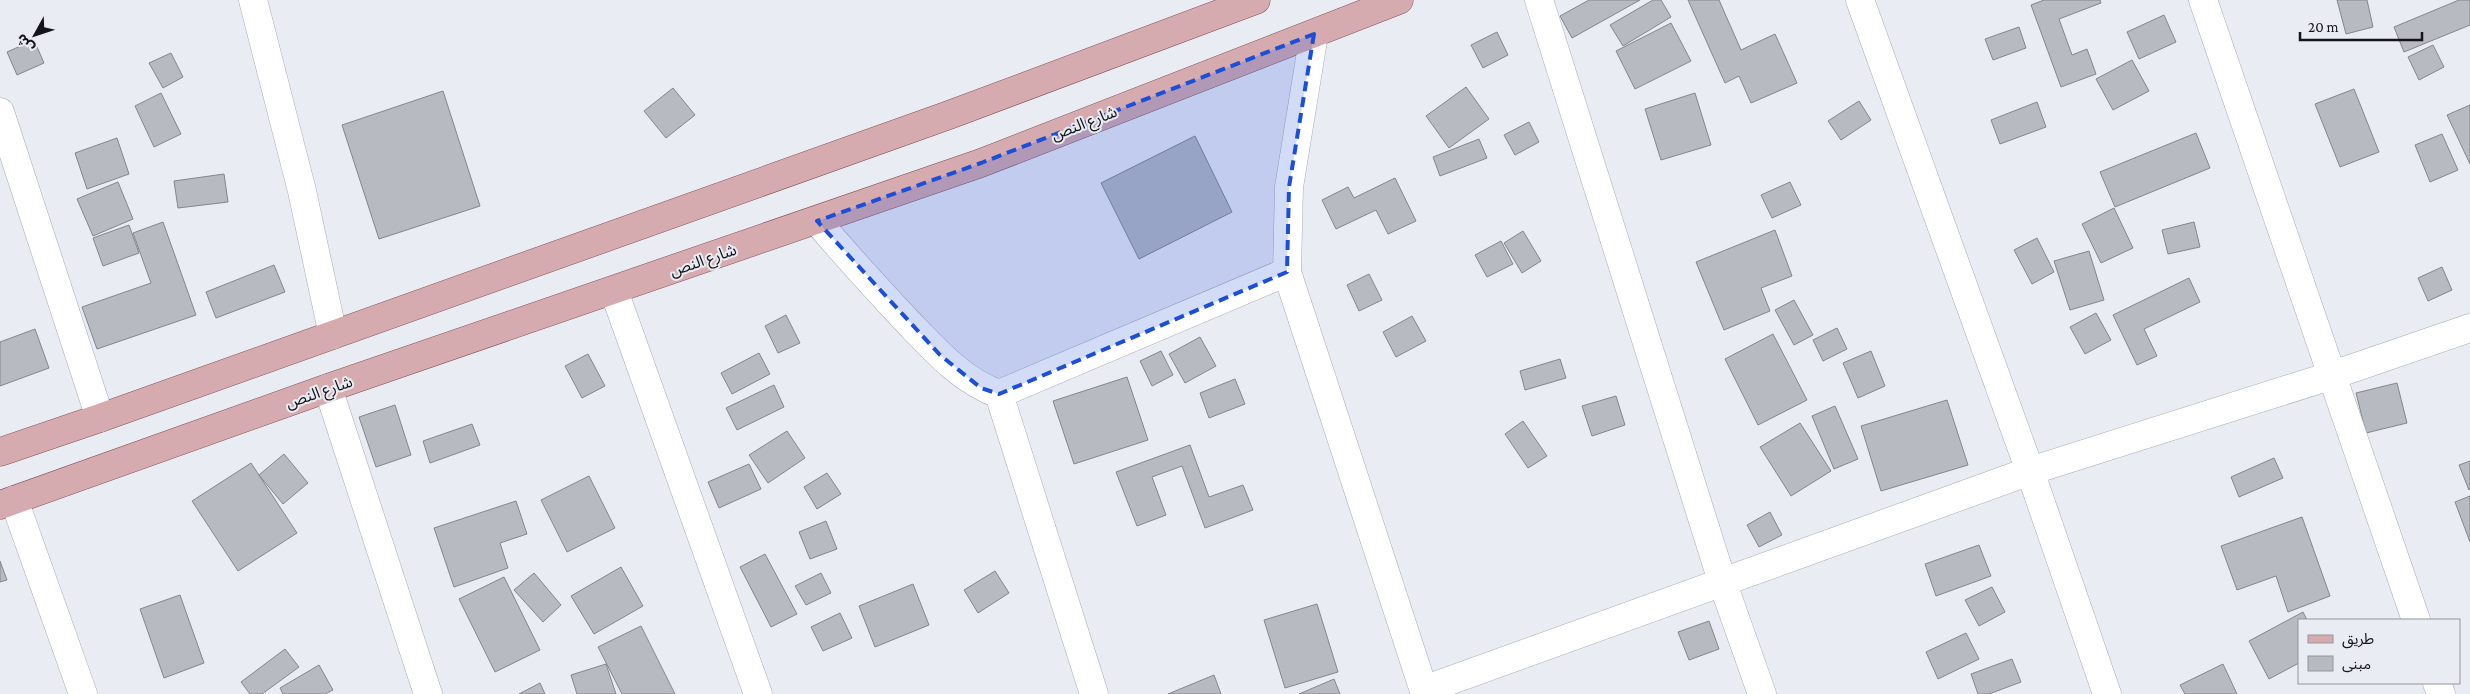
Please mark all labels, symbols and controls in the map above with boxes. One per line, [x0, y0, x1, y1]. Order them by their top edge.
north arrow [10, 10, 60, 60]
scale bar [2300, 10, 2422, 42]
text: 20 m [2308, 19, 2339, 35]
text: ش [13, 31, 37, 56]
street label: شارع النص [1049, 103, 1121, 147]
street label: شارع النص [667, 241, 740, 283]
street label: شارع النص [283, 373, 356, 415]
legend [2298, 619, 2460, 684]
text: طريق [2342, 631, 2374, 649]
text: مبنى [2342, 656, 2371, 673]

